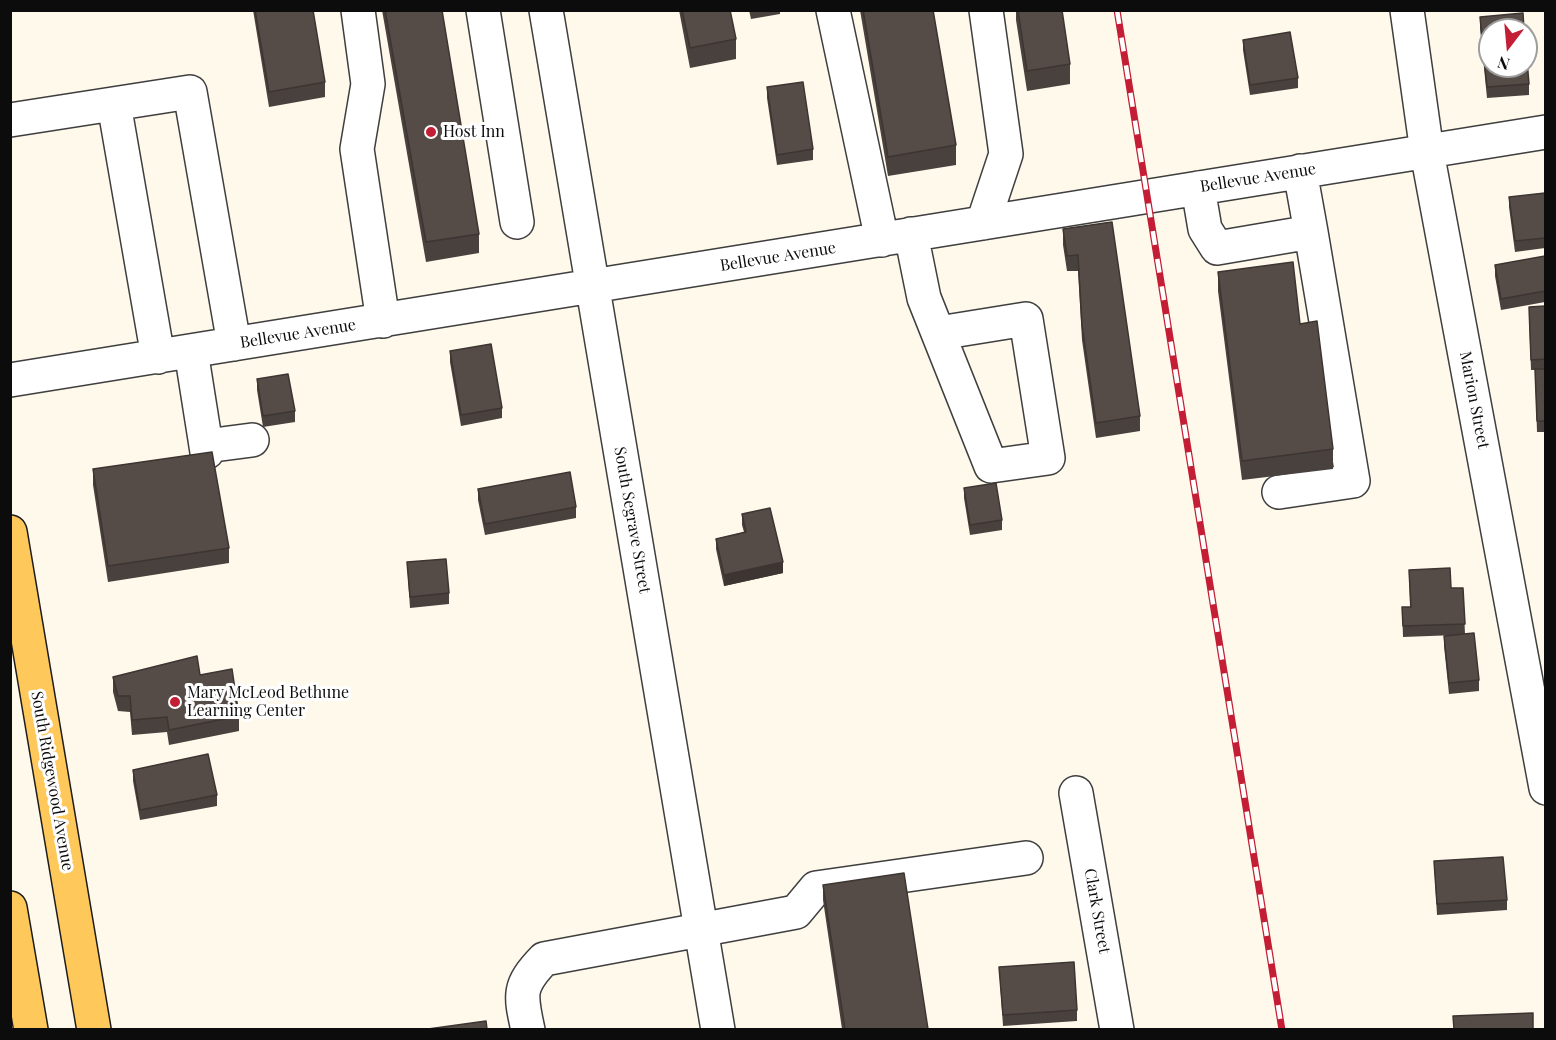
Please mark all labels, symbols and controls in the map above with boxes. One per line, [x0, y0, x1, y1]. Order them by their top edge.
north arrow [1478, 18, 1538, 78]
text: N [1495, 52, 1512, 76]
place label: Host Inn [443, 122, 505, 142]
marker: Host Inn [424, 125, 438, 139]
street label: Bellevue Avenue [1199, 159, 1317, 197]
street label: Bellevue Avenue [719, 238, 837, 276]
street label: Bellevue Avenue [239, 315, 357, 353]
street label: Marion Street [1455, 350, 1493, 450]
street label: South Segrave Street [610, 445, 654, 595]
place label: Mary McLeod Bethune Learning Center [187, 683, 349, 721]
street label: South Ridgewood Avenue [27, 690, 77, 872]
marker: Mary McLeod Bethune Learning Center [168, 695, 182, 709]
street label: Clark Street [1080, 867, 1114, 955]

